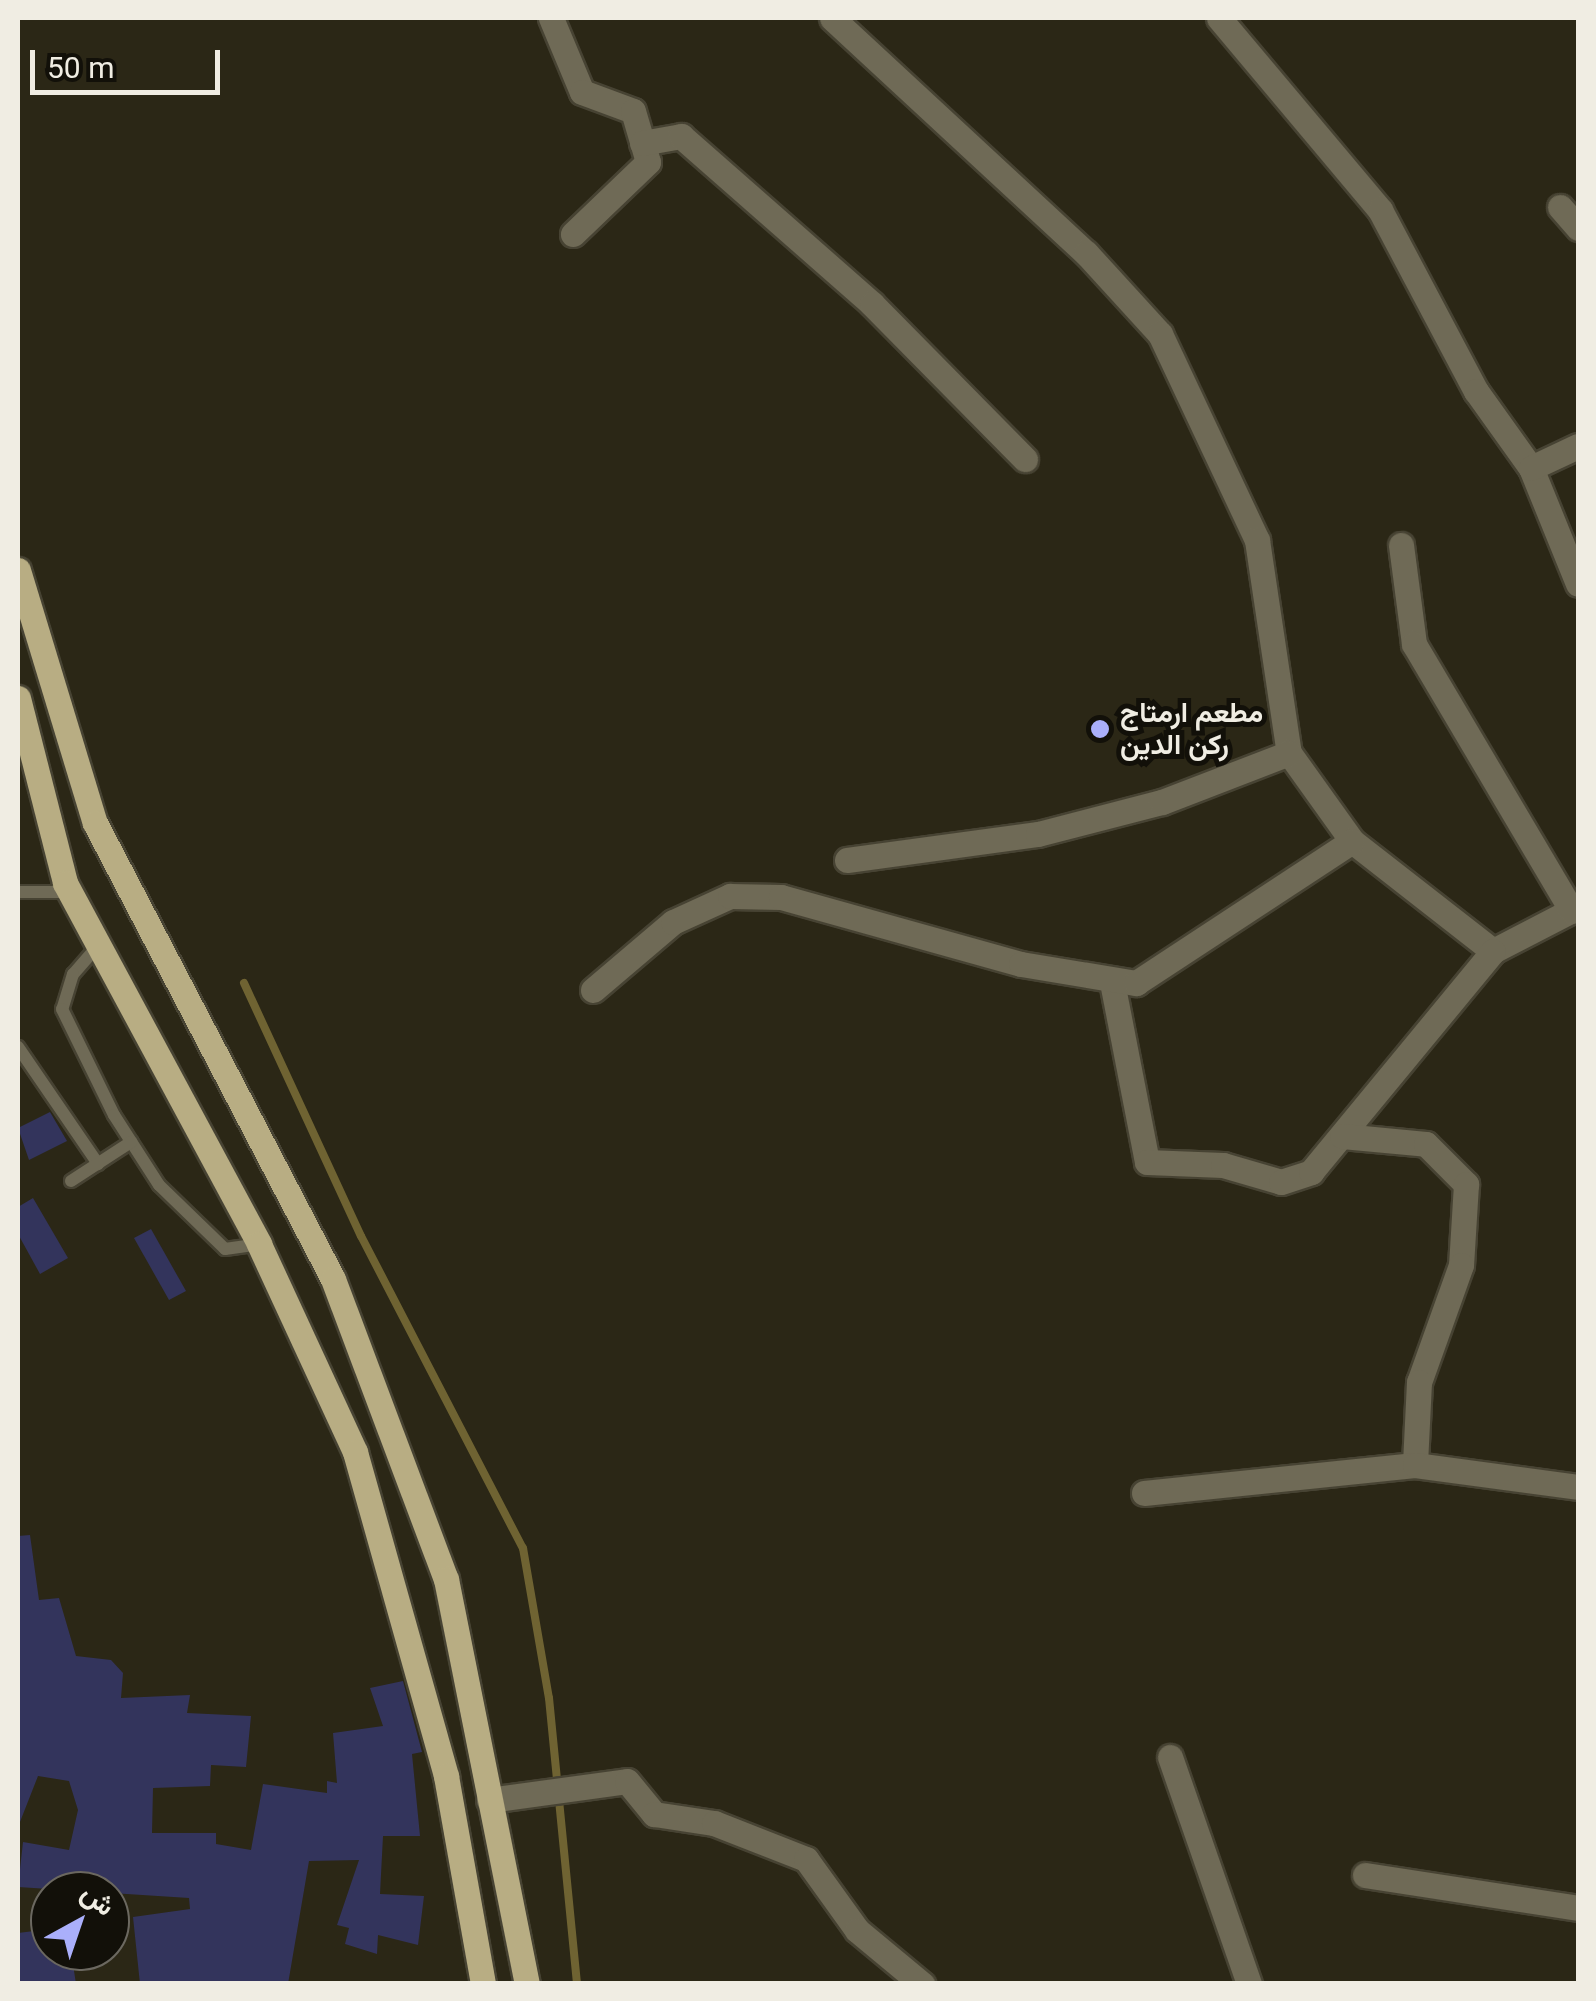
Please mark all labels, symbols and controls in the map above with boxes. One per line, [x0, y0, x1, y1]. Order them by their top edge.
scale bar [35, 30, 225, 92]
text: 50 m [47, 50, 114, 85]
place label: مطعم ارمتاج ركن الدين [1120, 696, 1263, 762]
marker: مطعم ارمتاج ركن الدين [1089, 718, 1111, 740]
north arrow [30, 1871, 130, 1971]
text: ش [75, 1876, 122, 1923]

